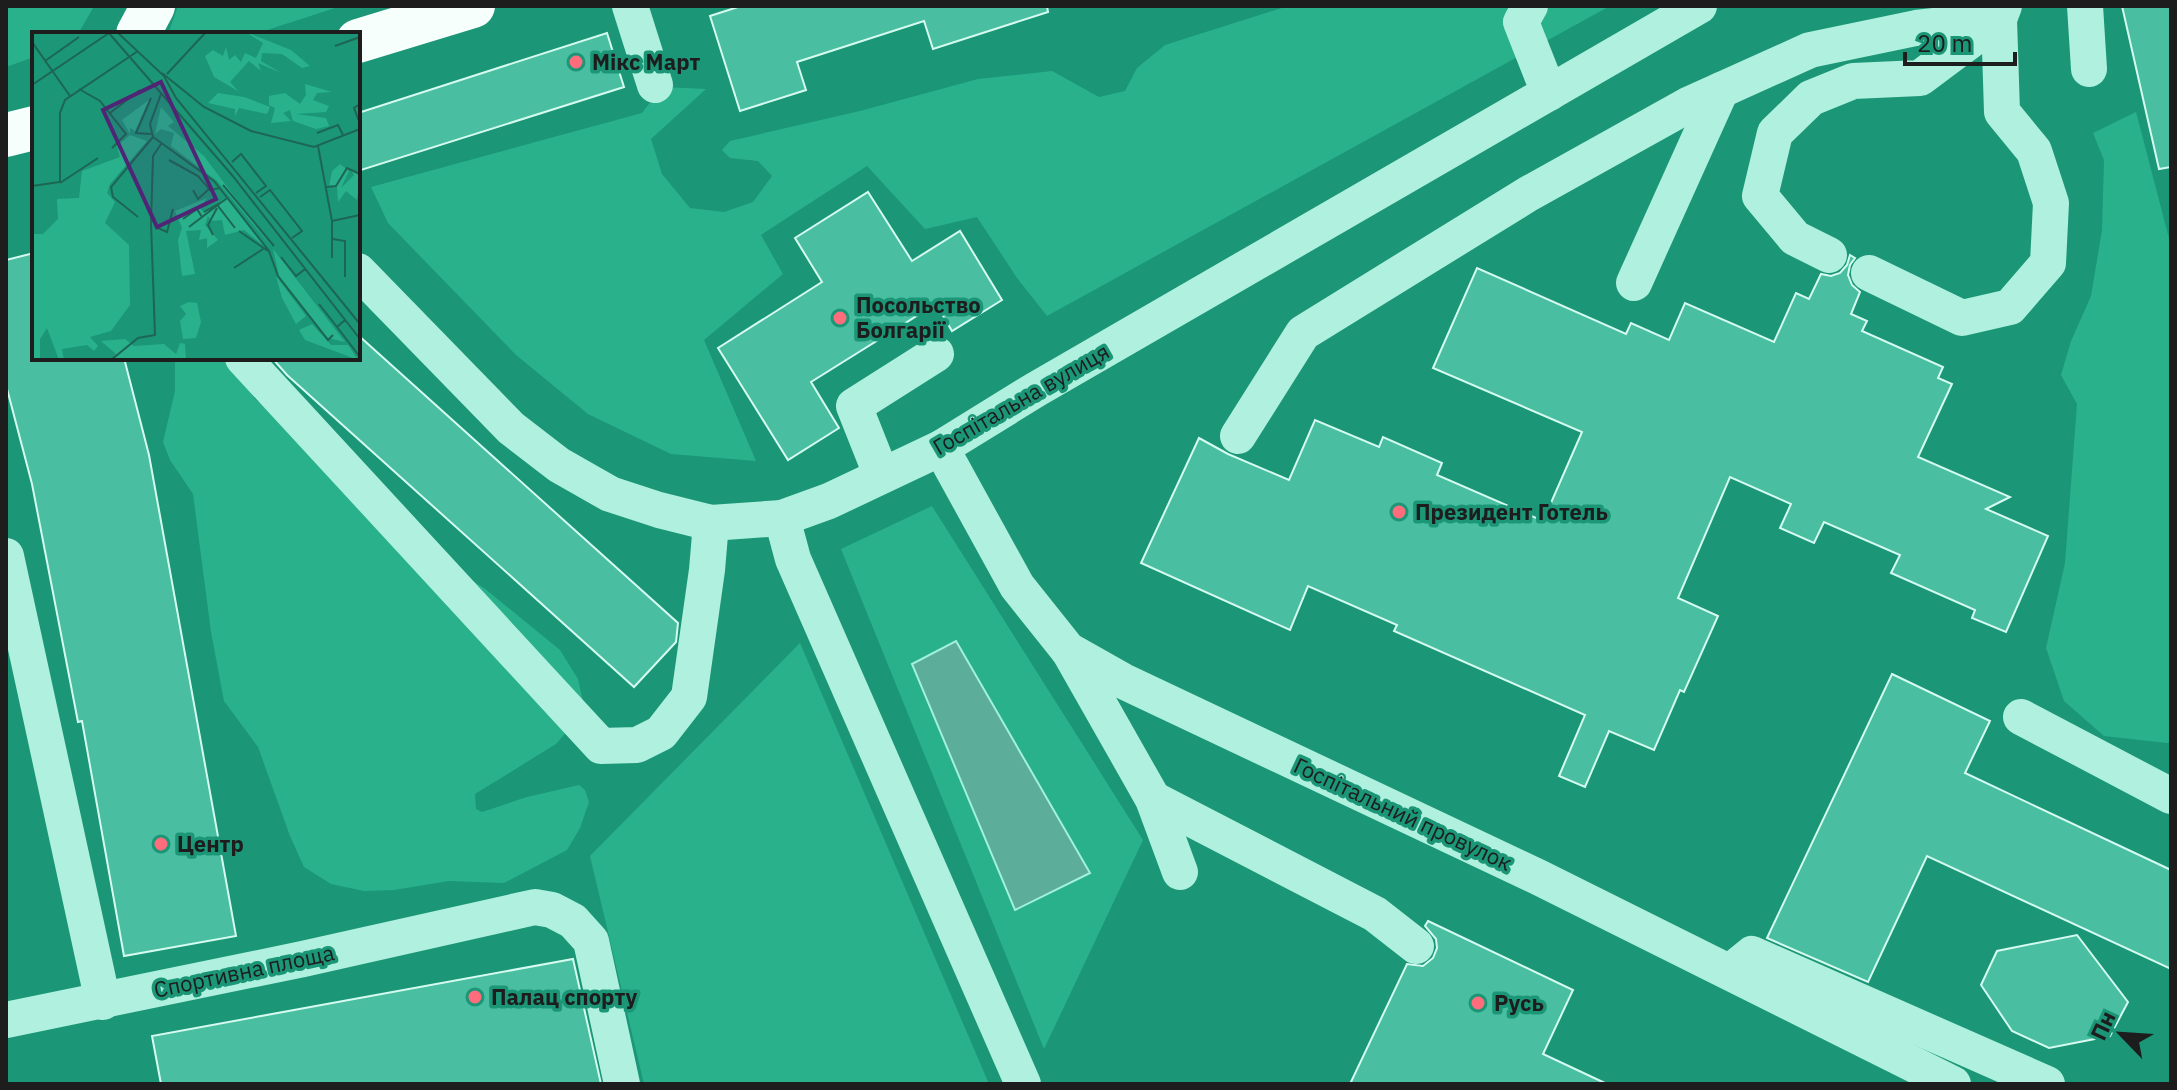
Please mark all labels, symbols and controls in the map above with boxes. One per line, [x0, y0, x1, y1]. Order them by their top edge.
scale bar [1905, 16, 2015, 66]
text: 20 m [1917, 27, 1972, 59]
inset map [32, 32, 360, 360]
place label: Мікс Март [592, 47, 700, 76]
marker: Мікс Март [567, 53, 585, 71]
place label: Посольство Болгарії [856, 290, 981, 344]
marker: Посольство Болгарії [831, 309, 849, 327]
street label: Госпітальна вулиця [927, 336, 1114, 461]
place label: Президент Готель [1415, 497, 1608, 526]
marker: Президент Готель [1390, 503, 1408, 521]
street label: Госпітальний провулок [1289, 750, 1517, 877]
place label: Центр [177, 829, 244, 858]
marker: Центр [152, 835, 170, 853]
street label: Спортивна площа [151, 937, 337, 1004]
place label: Палац спорту [491, 982, 638, 1011]
marker: Палац спорту [466, 988, 484, 1006]
place label: Русь [1494, 988, 1544, 1017]
marker: Русь [1469, 994, 1487, 1012]
north arrow [2081, 994, 2161, 1074]
text: Пн [2083, 1006, 2122, 1045]

